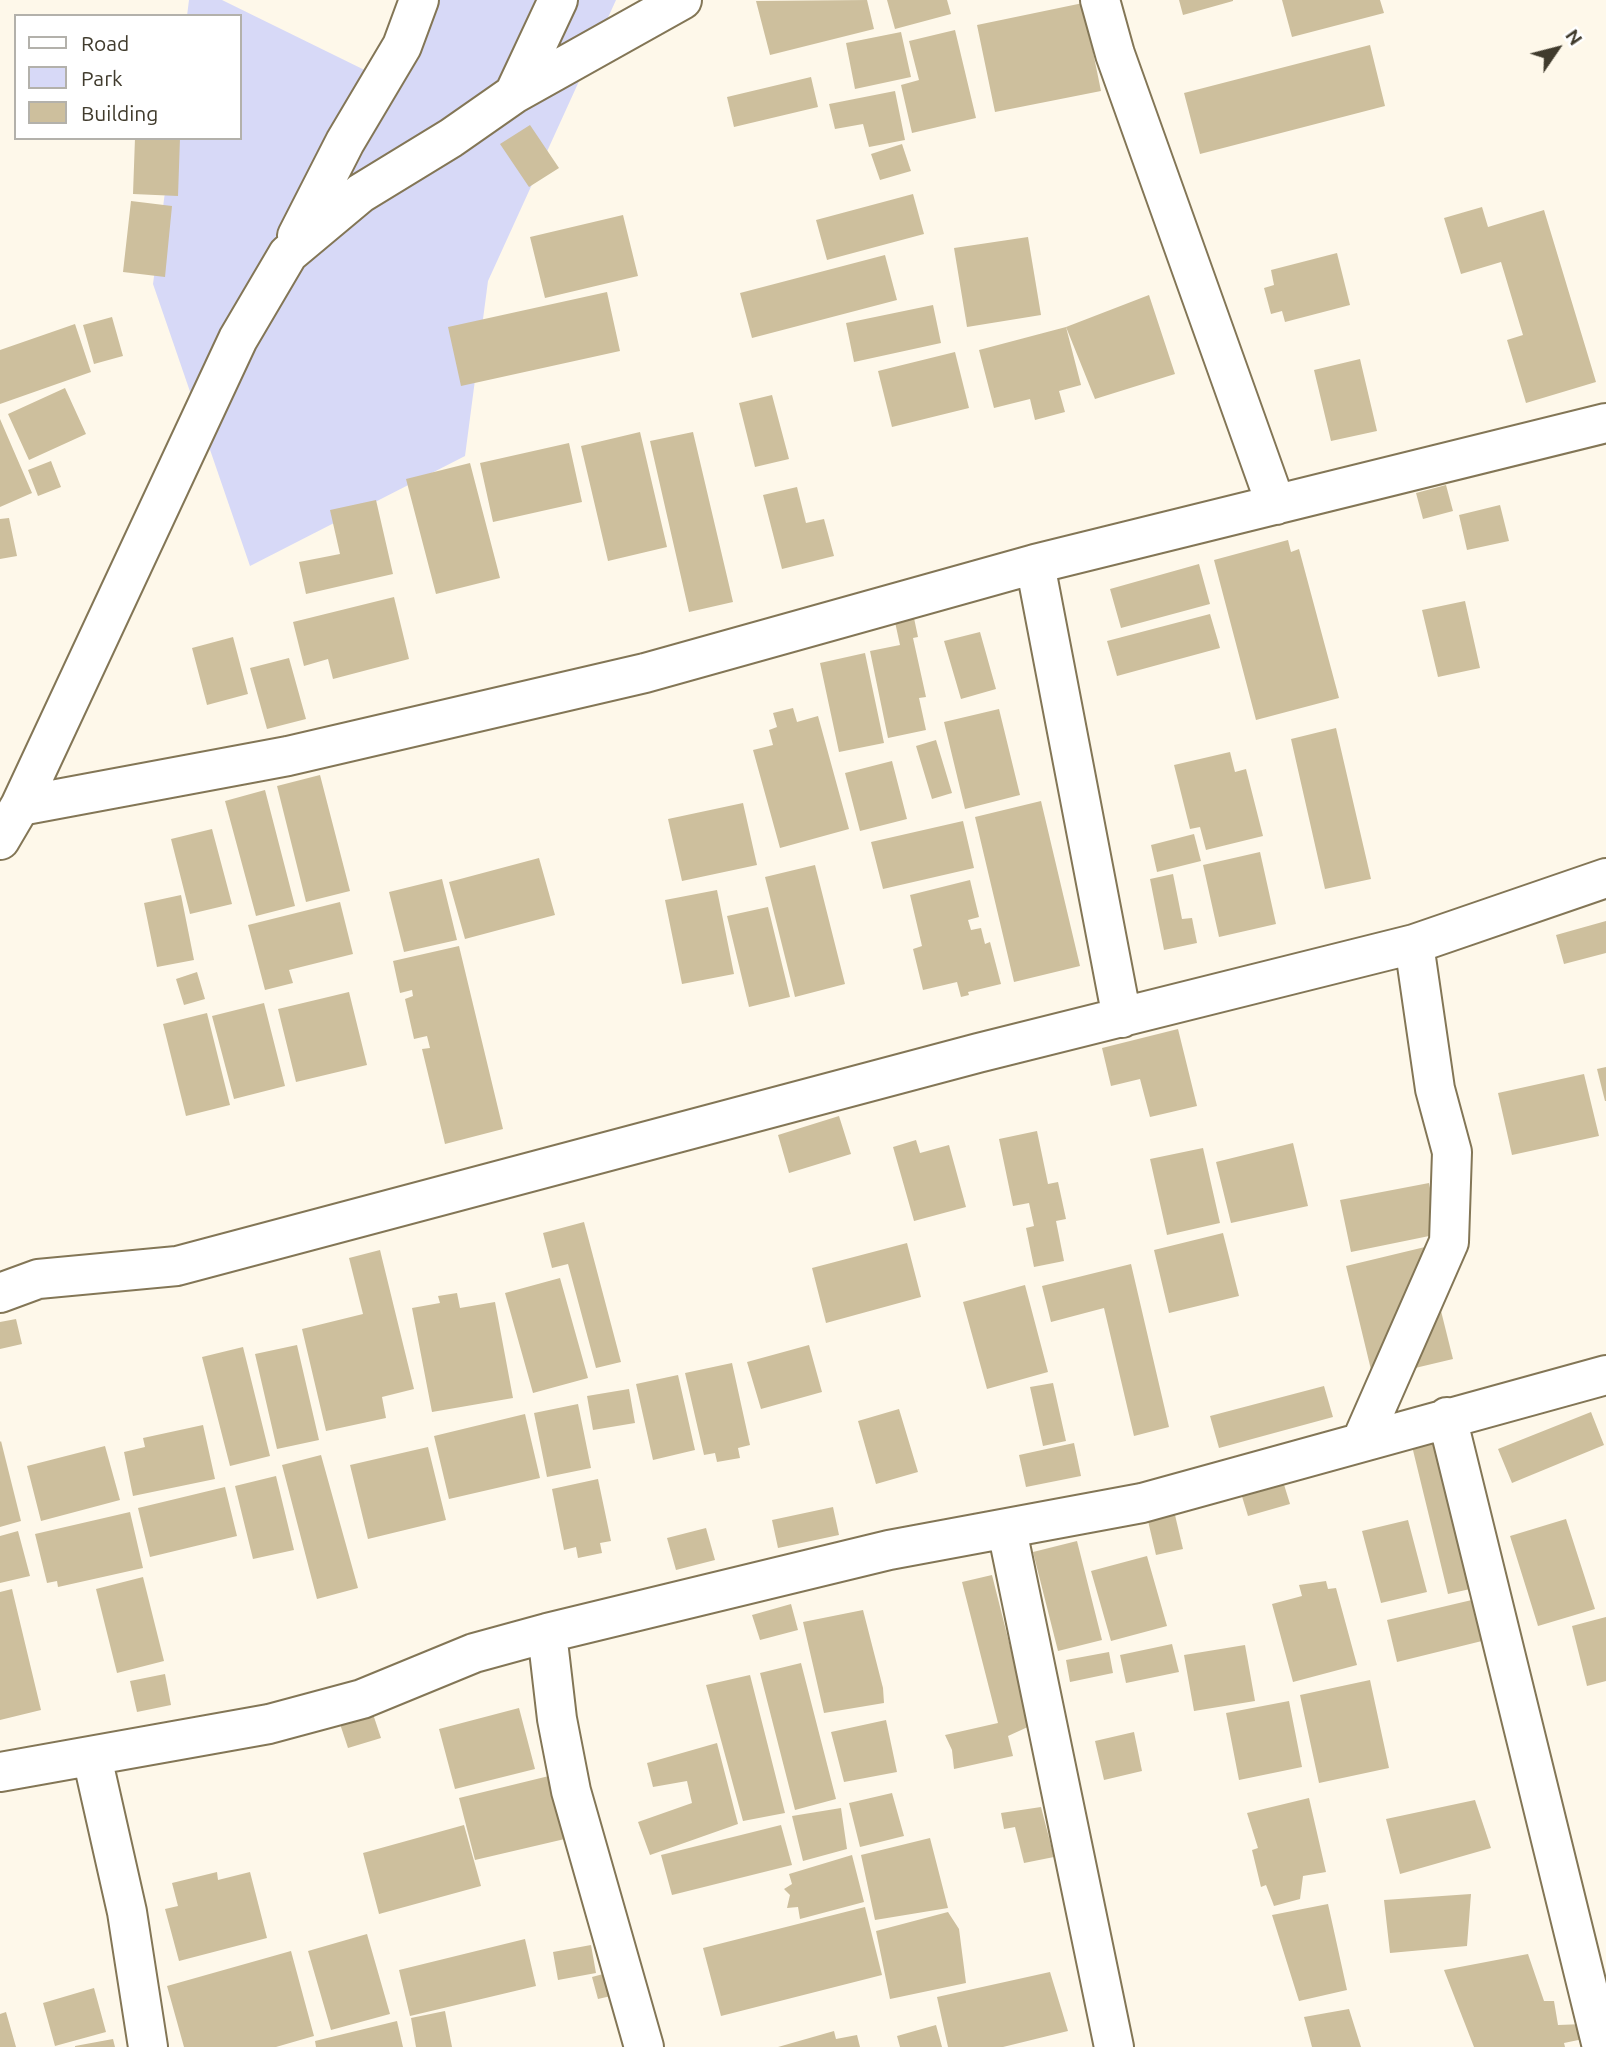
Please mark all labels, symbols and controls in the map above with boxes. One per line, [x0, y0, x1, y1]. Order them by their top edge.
legend [14, 14, 242, 140]
north arrow [1522, 14, 1592, 84]
text: N [1561, 25, 1587, 49]
text: Road [81, 31, 129, 55]
text: Park [81, 66, 123, 90]
text: Building [81, 101, 158, 125]

